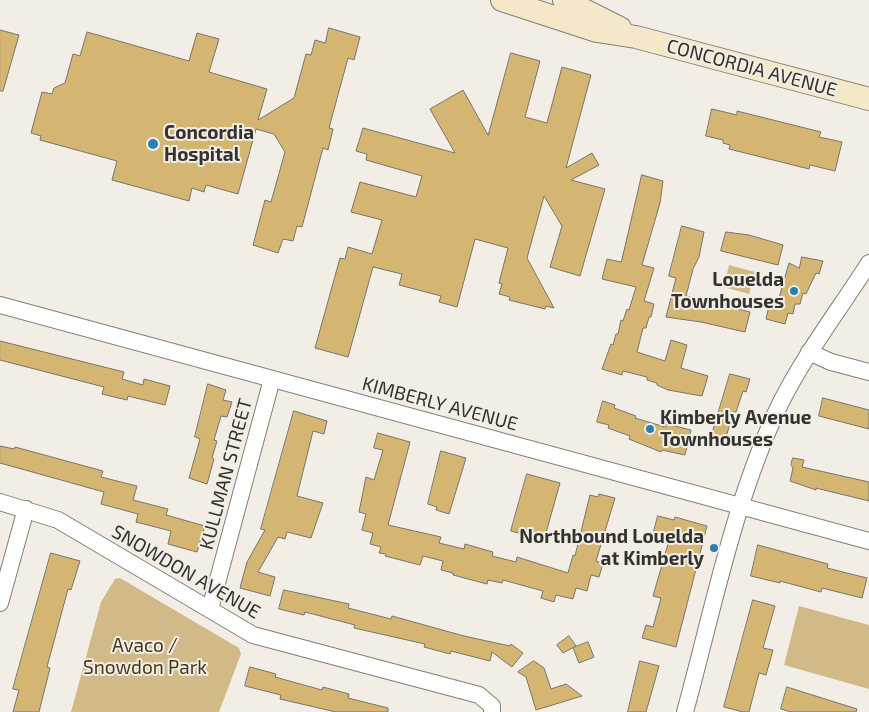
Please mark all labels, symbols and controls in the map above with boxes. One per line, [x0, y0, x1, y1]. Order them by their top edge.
street label: CONCORDIA AVENUE [664, 34, 840, 102]
place label: Concordia Hospital [164, 122, 254, 166]
marker: Concordia Hospital [146, 137, 160, 151]
place label: Louelda Townhouses [671, 269, 784, 313]
marker: Louelda Townhouses [788, 285, 800, 297]
street label: KIMBERLY AVENUE [360, 372, 520, 436]
street label: KULLMAN STREET [195, 396, 257, 552]
place label: Kimberly Avenue Townhouses [660, 407, 811, 451]
marker: Kimberly Avenue Townhouses [644, 423, 656, 435]
street label: SNOWDON AVENUE [108, 520, 264, 624]
place label: Northbound Louelda at Kimberly [519, 526, 704, 570]
marker: Northbound Louelda at Kimberly [708, 542, 720, 554]
park label: Avaco / Snowdon Park [83, 635, 207, 679]

